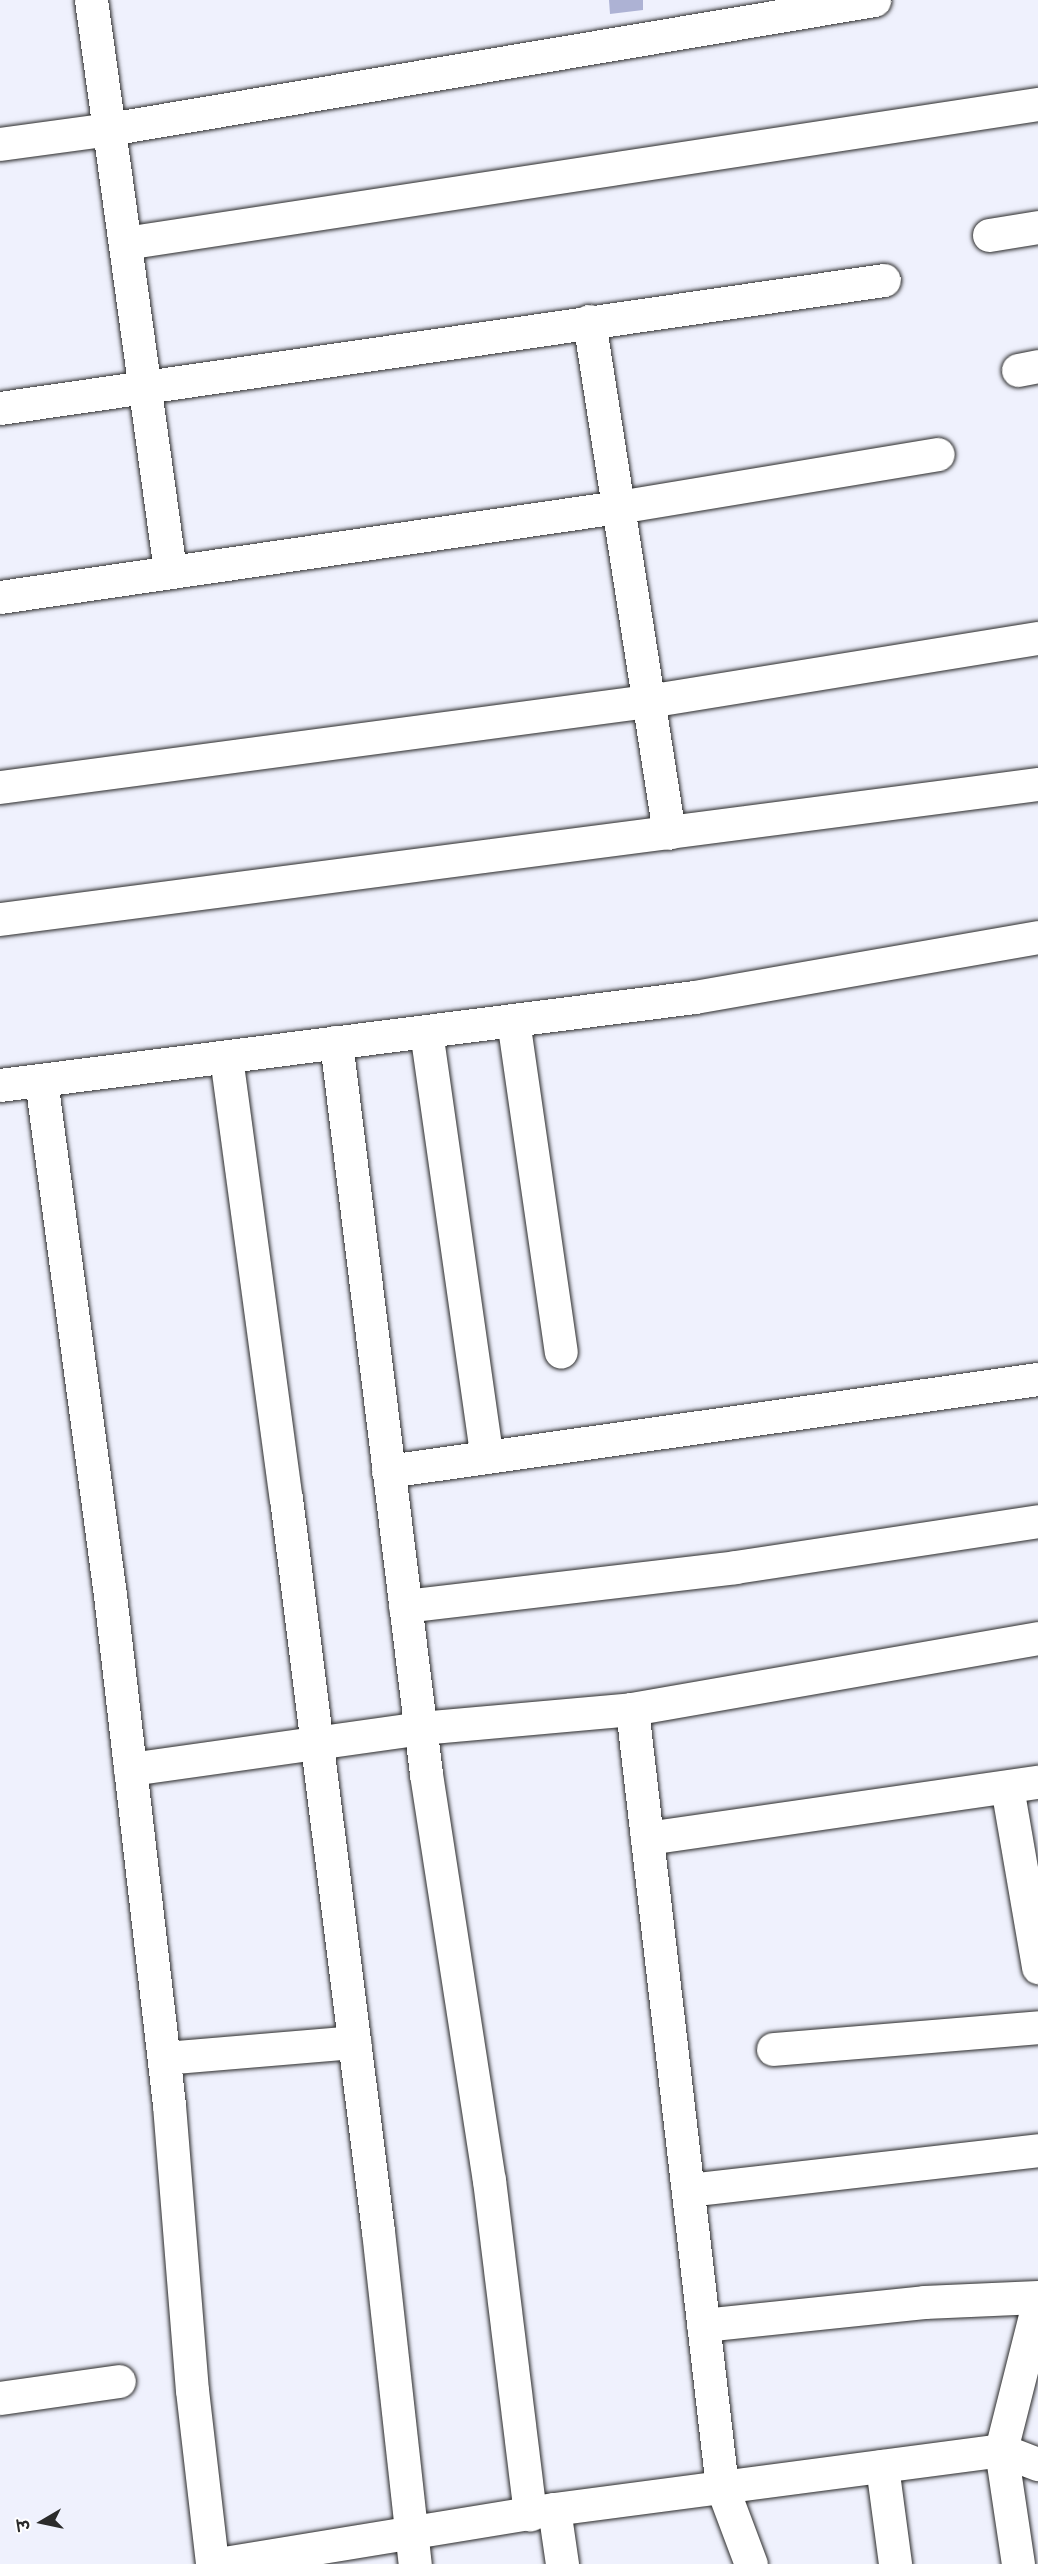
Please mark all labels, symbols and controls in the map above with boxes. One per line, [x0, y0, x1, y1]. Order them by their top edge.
north arrow [12, 2492, 72, 2552]
text: उ [14, 2518, 34, 2531]

